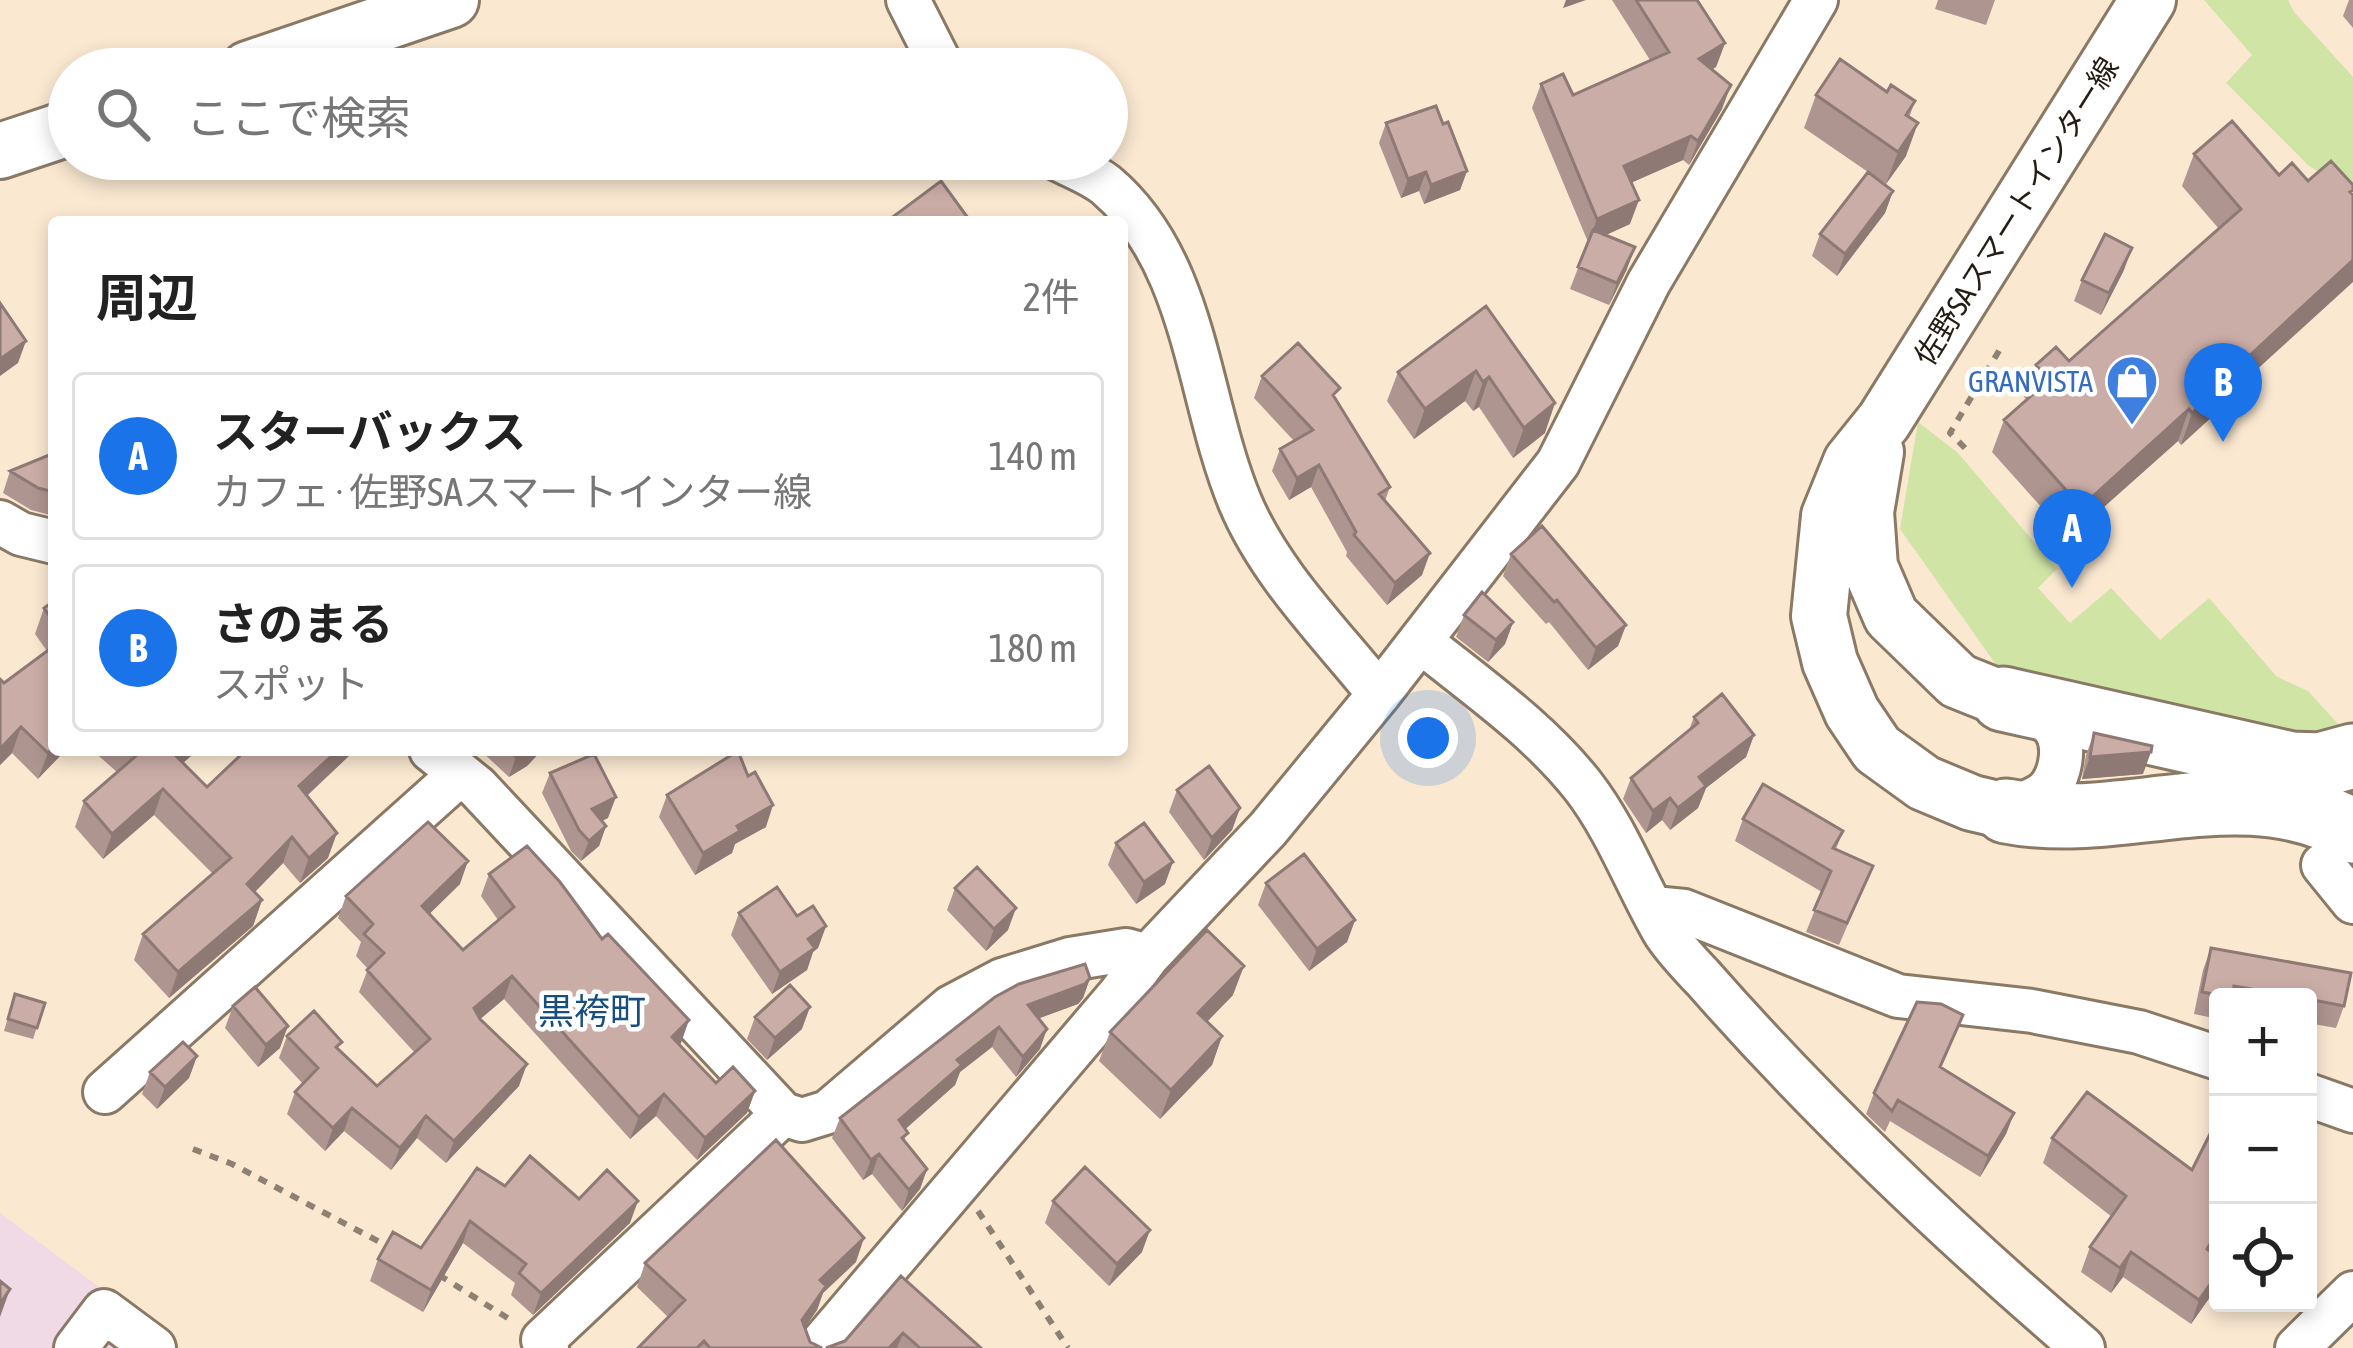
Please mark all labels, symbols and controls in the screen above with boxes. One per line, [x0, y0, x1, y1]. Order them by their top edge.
search box [48, 48, 1128, 180]
street label: 佐野SAスマートインター線 [1907, 51, 2125, 371]
icon: search [90, 81, 156, 147]
text: ここで検索 [186, 92, 411, 144]
text: 周辺 [96, 268, 198, 327]
text: 2件 [1023, 275, 1080, 319]
pin: B [2184, 343, 2262, 442]
shop icon: GRANVISTA [2104, 353, 2160, 427]
place label: GRANVISTA [1968, 364, 2093, 398]
text: スターバックス [213, 406, 526, 458]
text: A [128, 434, 148, 478]
text: 140 m [989, 434, 1077, 478]
text: カフェ · 佐野SAスマートインター線 [213, 470, 812, 514]
pin: A [2033, 489, 2111, 588]
text: さのまる [213, 598, 393, 650]
text: B [129, 626, 147, 670]
text: 180 m [989, 626, 1077, 670]
text: スポット [213, 662, 369, 706]
your location [1398, 708, 1458, 768]
map controls [2209, 988, 2317, 1312]
button: + [2209, 988, 2317, 1096]
district label: 黒袴町 [538, 990, 646, 1032]
button: − [2209, 1096, 2317, 1204]
button: locate [2209, 1204, 2317, 1312]

